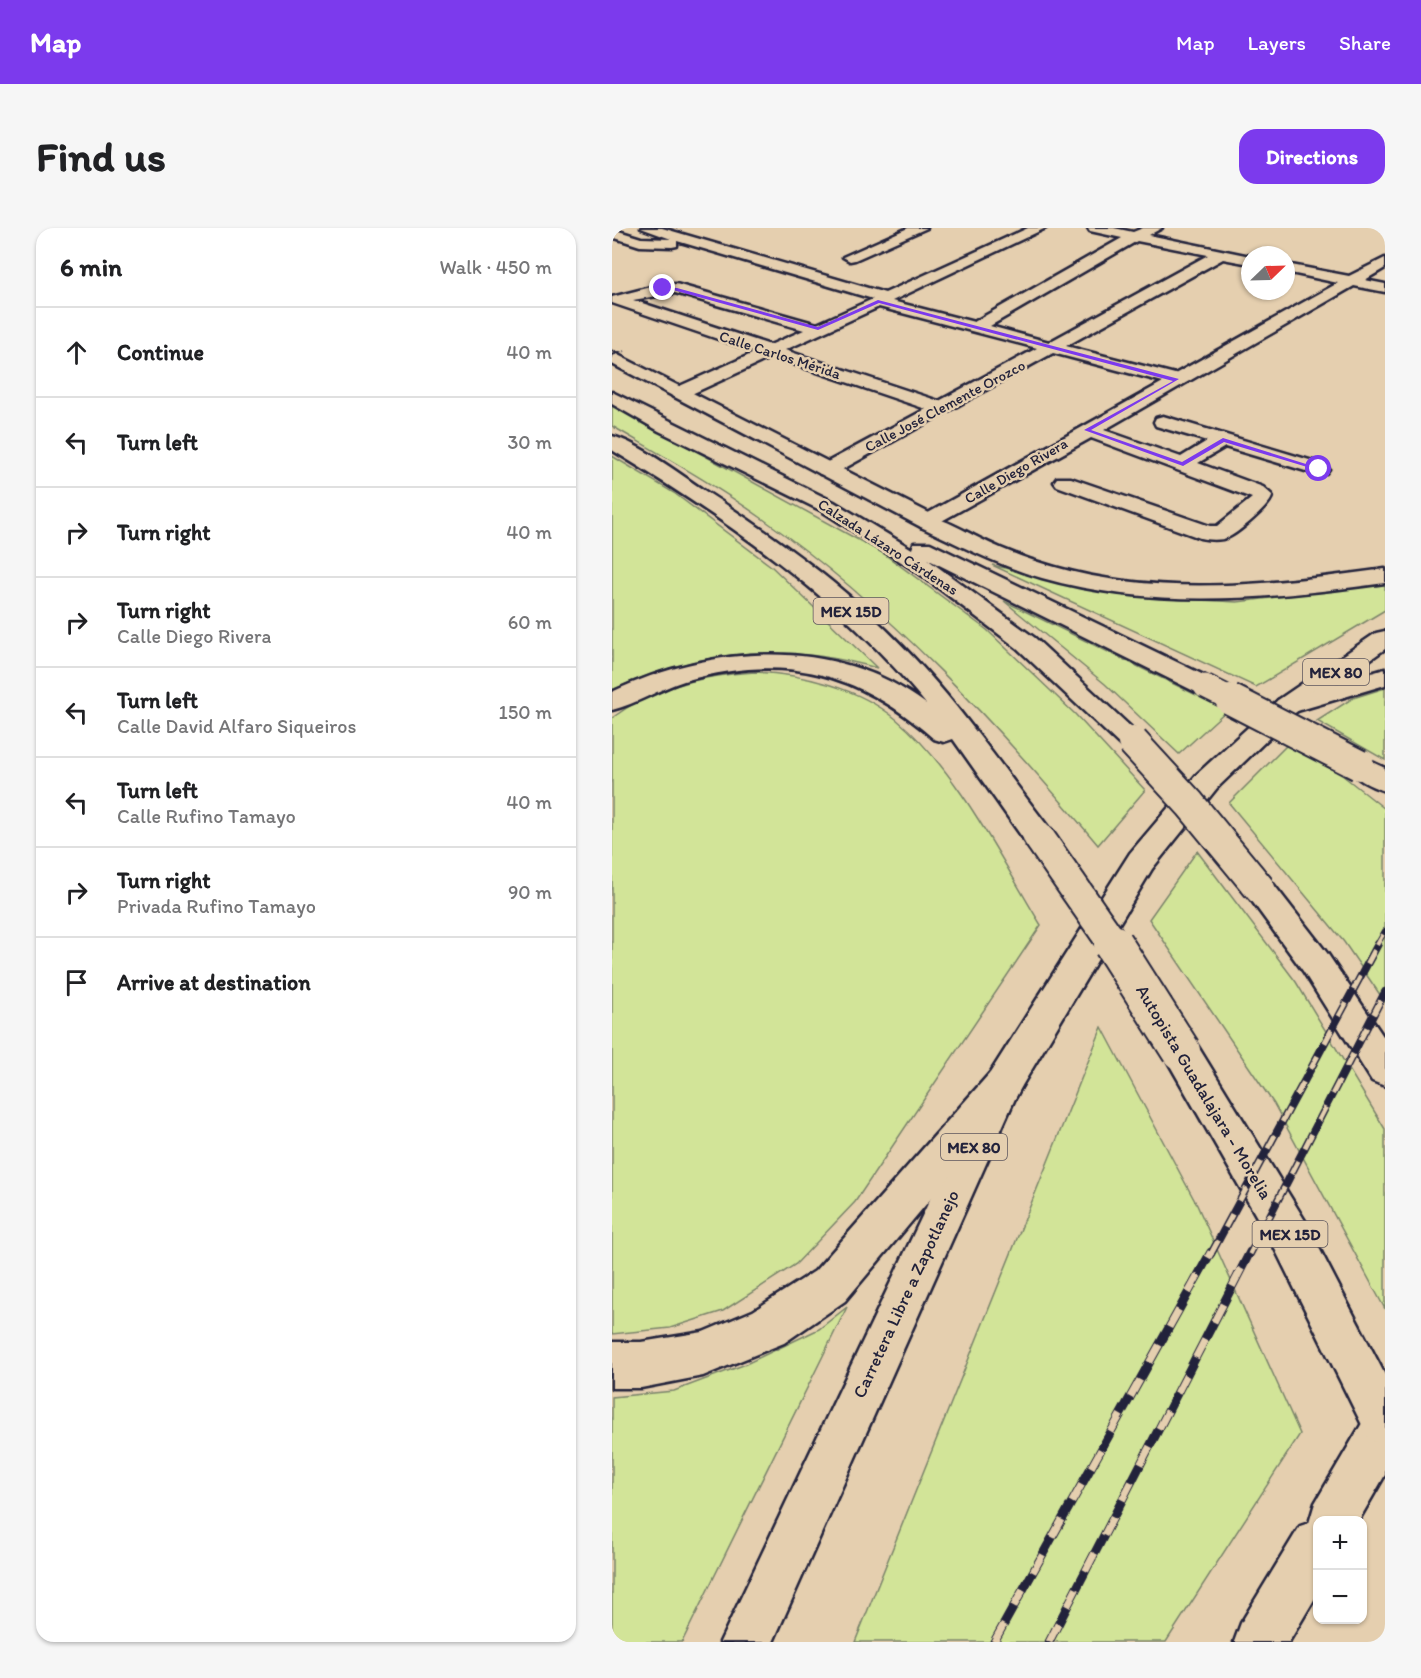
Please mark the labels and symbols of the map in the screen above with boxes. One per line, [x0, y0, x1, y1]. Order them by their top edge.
north arrow [1241, 246, 1295, 300]
route end [649, 274, 675, 300]
street label: Calle Carlos Mérida [717, 327, 843, 383]
street label: Calle José Clemente Orozco [862, 356, 1028, 456]
street label: Calle Diego Rivera [961, 434, 1071, 508]
route start [1305, 455, 1331, 481]
street label: Calzada Lázaro Cárdenas [815, 495, 962, 599]
road number: MEX 15D [814, 598, 888, 624]
road number: MEX 80 [1303, 659, 1369, 685]
street label: Autopista Guadalajara - Morelia [1131, 981, 1277, 1203]
road number: MEX 80 [941, 1134, 1007, 1160]
street label: Carretera Libre a Zapotlanejo [848, 1186, 964, 1402]
road number: MEX 15D [1252, 1221, 1328, 1247]

